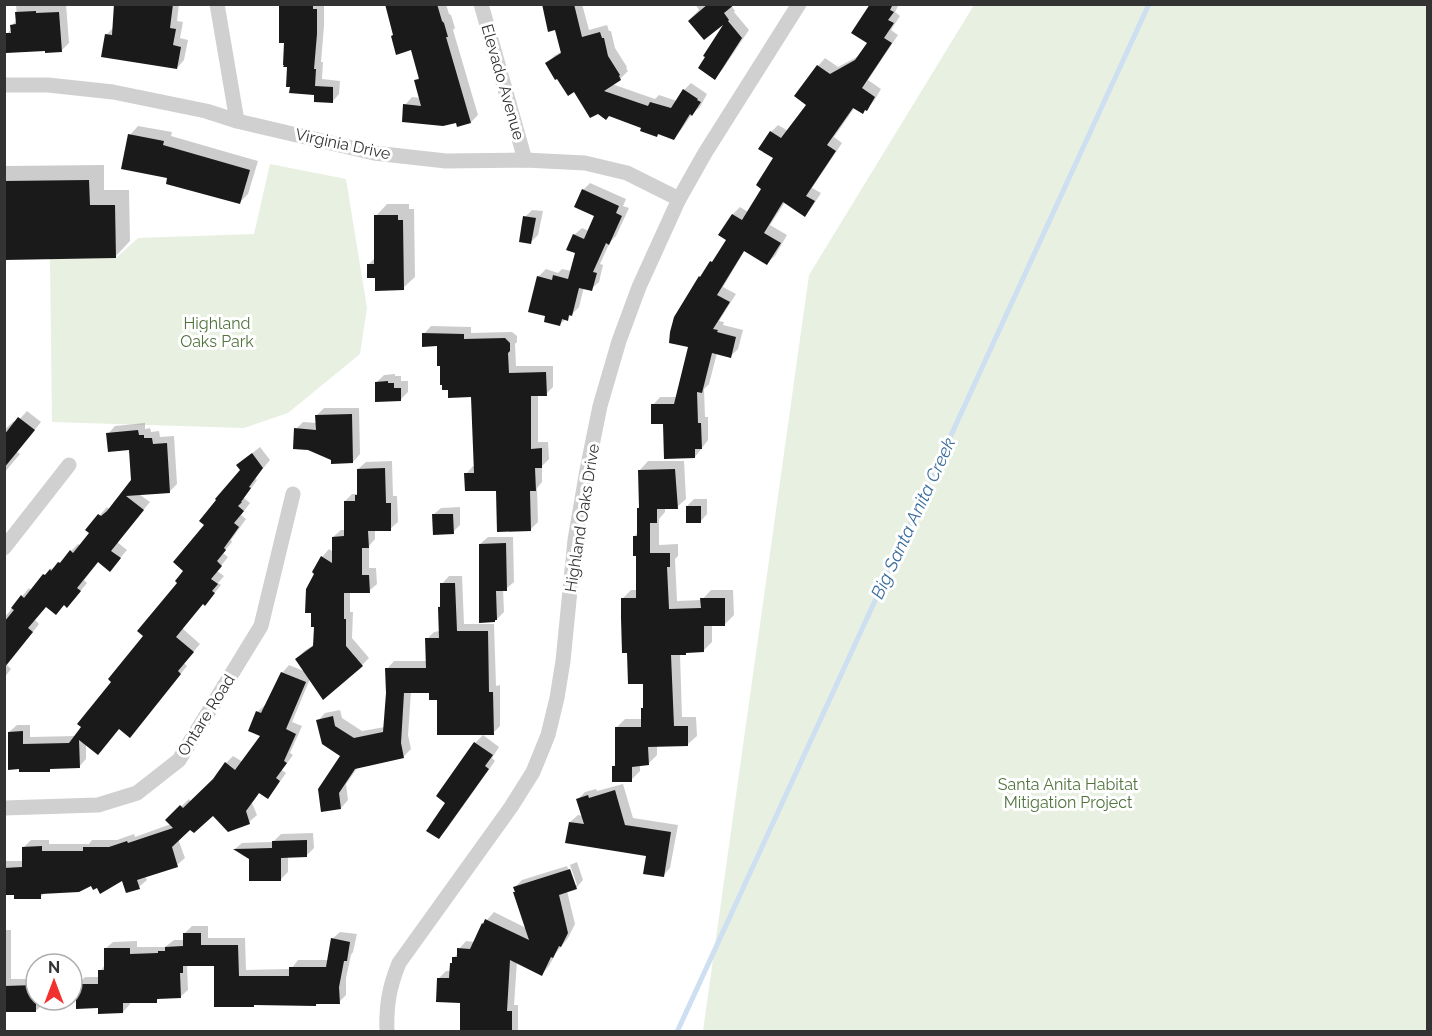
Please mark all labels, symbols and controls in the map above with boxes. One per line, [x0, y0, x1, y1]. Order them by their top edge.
street label: Elevado Avenue [477, 22, 529, 142]
street label: Virginia Drive [294, 125, 392, 163]
park label: Highland Oaks Park [180, 314, 254, 351]
water label: Big Santa Anita Creek [866, 434, 960, 602]
street label: Highland Oaks Drive [561, 442, 603, 594]
street label: Ontare Road [173, 671, 239, 759]
park label: Santa Anita Habitat Mitigation Project [998, 775, 1139, 812]
north arrow [24, 952, 84, 1012]
text: N [48, 958, 60, 977]

